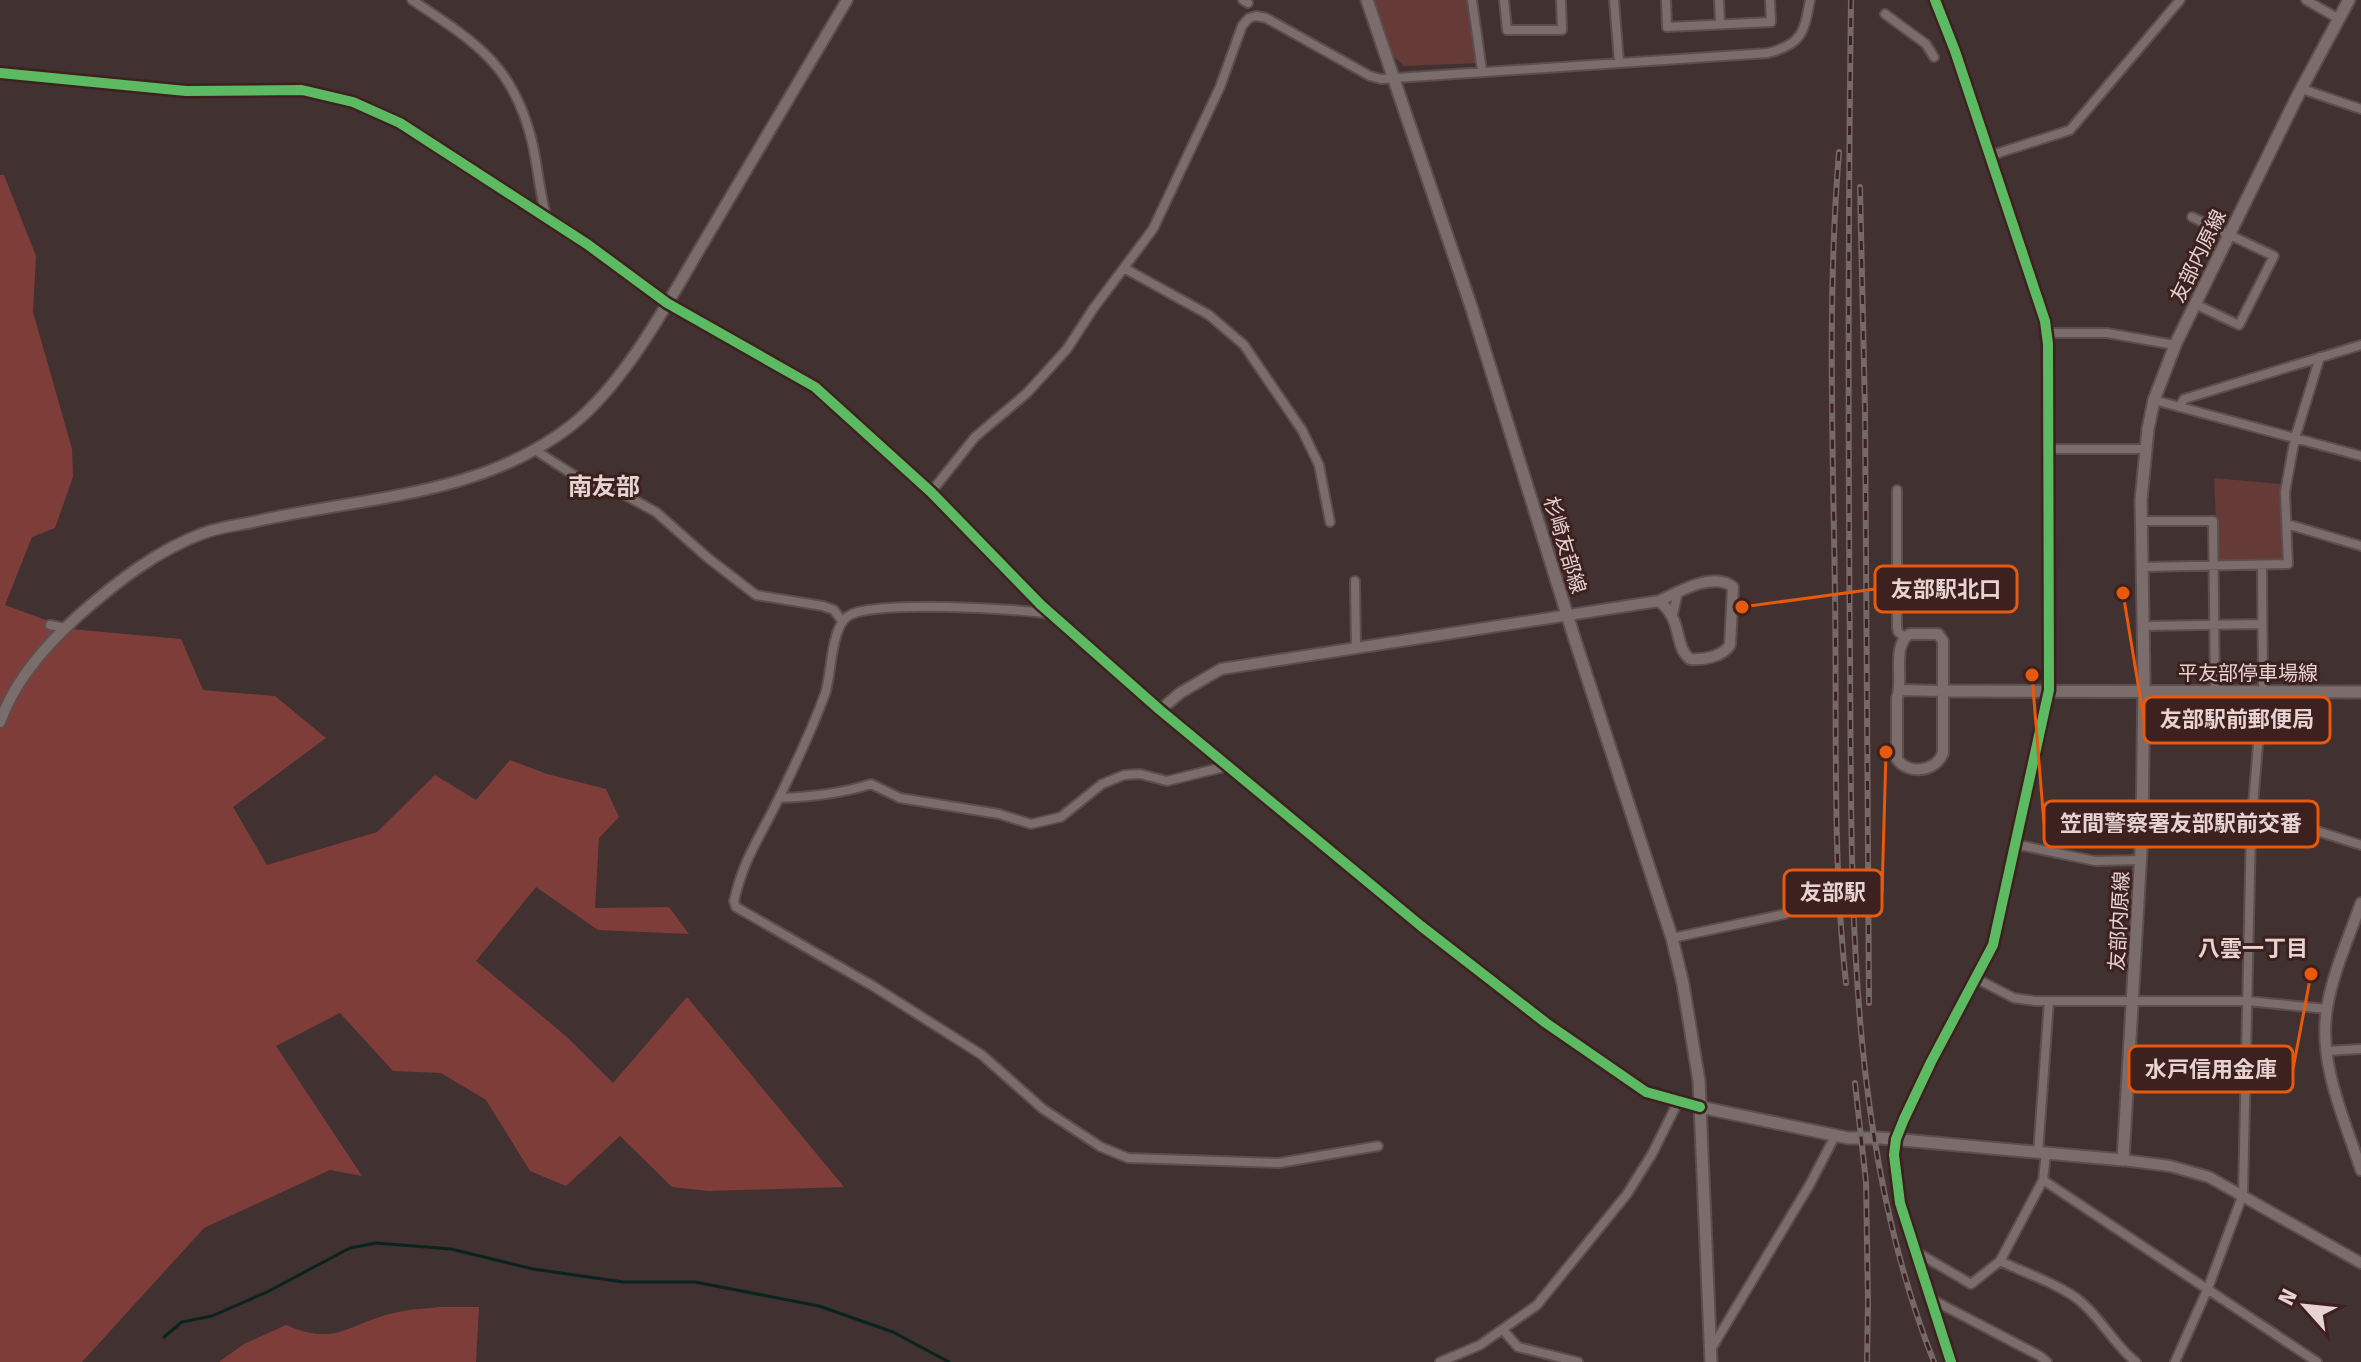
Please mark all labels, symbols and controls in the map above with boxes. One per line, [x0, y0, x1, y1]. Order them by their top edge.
street label: 友部内原線 [2165, 206, 2231, 306]
district label: 南友部 [568, 473, 640, 501]
street label: 杉崎友部線 [1539, 494, 1591, 596]
callout: 友部駅北口 [1875, 566, 2017, 612]
text: 友部駅北口 [1891, 576, 2001, 603]
street label: 平友部停車場線 [2178, 661, 2318, 685]
callout: 友部駅前郵便局 [2144, 697, 2330, 743]
text: 友部駅前郵便局 [2160, 706, 2314, 733]
callout: 笠間警察署友部駅前交番 [2044, 801, 2318, 847]
text: 笠間警察署友部駅前交番 [2060, 810, 2302, 837]
callout: 友部駅 [1784, 870, 1882, 916]
street label: 友部内原線 [2104, 870, 2134, 972]
text: 友部駅 [1800, 879, 1866, 906]
district label: 八雲一丁目 [2198, 935, 2308, 962]
callout: 水戸信用金庫 [2129, 1046, 2293, 1092]
text: 水戸信用金庫 [2145, 1056, 2277, 1083]
north arrow [2265, 1266, 2345, 1346]
text: N [2272, 1285, 2303, 1310]

